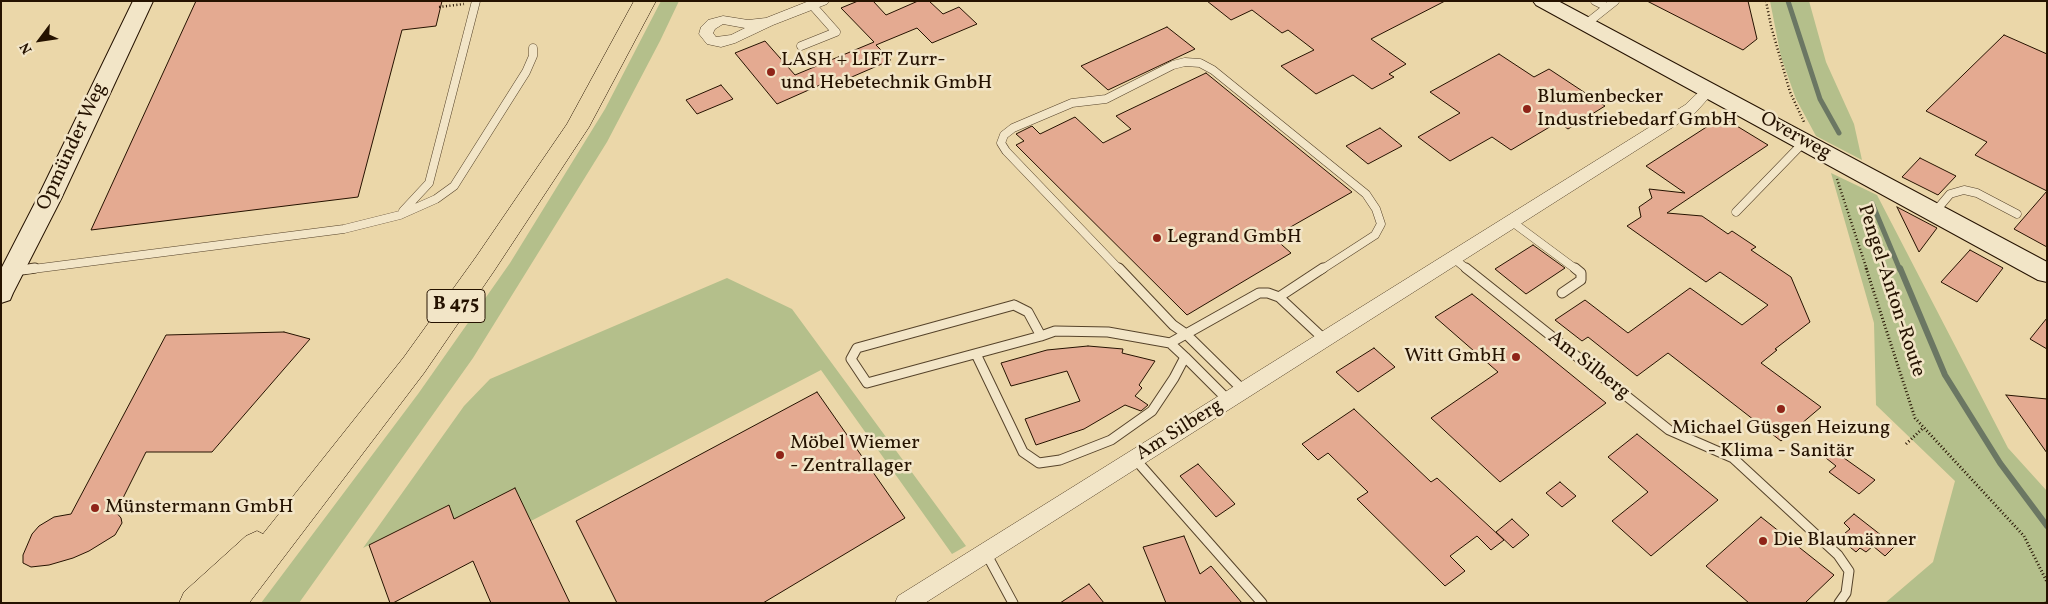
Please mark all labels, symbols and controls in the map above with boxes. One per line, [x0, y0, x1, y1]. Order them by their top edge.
north arrow [15, 15, 65, 65]
text: N [16, 39, 37, 57]
place label: LASH + LIFT Zurr- und Hebetechnik GmbH [781, 49, 992, 96]
marker: LASH + LIFT Zurr- und Hebetechnik GmbH [765, 66, 777, 78]
street label: Opmünder Weg [33, 79, 113, 215]
place label: Blumenbecker Industriebedarf GmbH [1537, 86, 1737, 133]
marker: Blumenbecker Industriebedarf GmbH [1521, 103, 1533, 115]
street label: Overweg [1755, 108, 1835, 166]
street label: Pengel-Anton-Route [1851, 202, 1929, 380]
place label: Legrand GmbH [1167, 226, 1302, 250]
marker: Legrand GmbH [1151, 232, 1163, 244]
road number: B 475 [427, 290, 485, 322]
street label: Am Silberg [1542, 326, 1634, 406]
place label: Witt GmbH [1404, 345, 1506, 369]
marker: Witt GmbH [1510, 351, 1522, 363]
street label: Am Silberg [1132, 395, 1228, 467]
marker: Michael Güsgen Heizung - Klima - Sanitär [1775, 403, 1787, 415]
place label: Michael Güsgen Heizung - Klima - Sanitär [1672, 417, 1890, 464]
place label: Möbel Wiemer - Zentrallager [790, 432, 920, 479]
marker: Möbel Wiemer - Zentrallager [774, 449, 786, 461]
place label: Münstermann GmbH [105, 496, 294, 520]
marker: Münstermann GmbH [89, 502, 101, 514]
place label: Die Blaumänner [1773, 529, 1916, 553]
marker: Die Blaumänner [1757, 535, 1769, 547]

